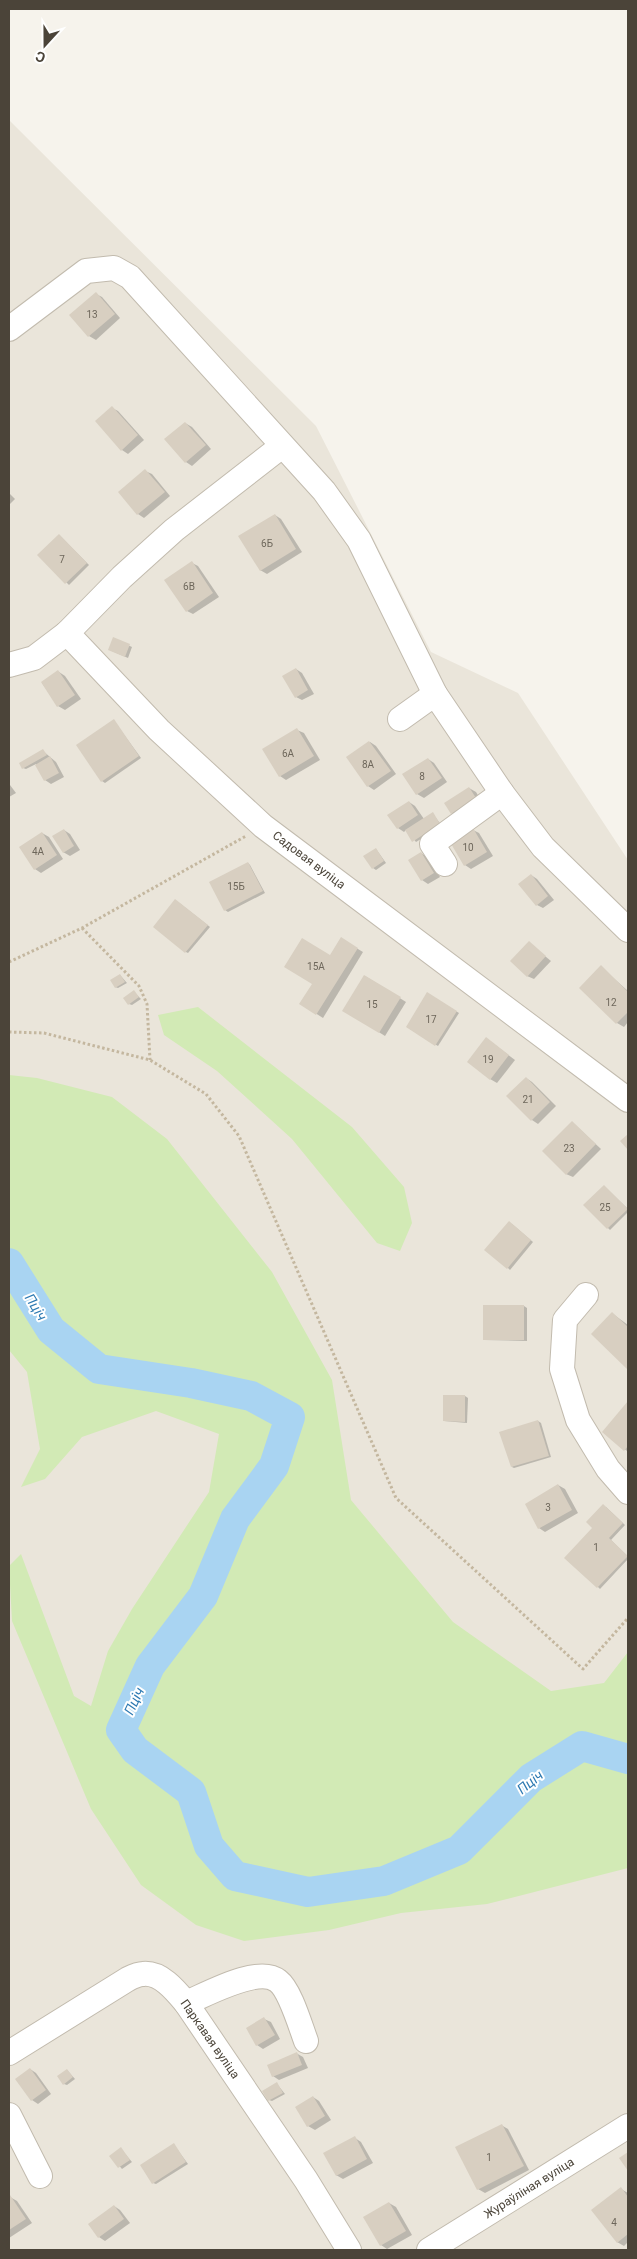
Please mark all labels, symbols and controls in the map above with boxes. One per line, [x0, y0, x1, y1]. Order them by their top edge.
north arrow [20, 20, 70, 70]
text: С [33, 48, 47, 66]
house number: 13 [86, 309, 98, 320]
house number: 6Б [261, 538, 273, 549]
house number: 7 [59, 554, 65, 565]
house number: 6В [183, 581, 195, 592]
house number: 6А [282, 748, 295, 759]
house number: 8А [362, 759, 375, 770]
house number: 8 [419, 771, 425, 782]
street label: Садовая вуліца [270, 828, 348, 892]
house number: 10 [462, 842, 474, 853]
house number: 4А [32, 846, 45, 857]
house number: 15Б [227, 881, 245, 892]
house number: 15А [307, 961, 325, 972]
house number: 12 [605, 997, 617, 1008]
house number: 15 [366, 999, 378, 1010]
house number: 17 [425, 1014, 437, 1025]
house number: 19 [482, 1054, 494, 1065]
house number: 21 [522, 1094, 534, 1105]
house number: 23 [563, 1143, 575, 1154]
house number: 25 [599, 1202, 611, 1213]
water label: Пціч [22, 1291, 50, 1323]
house number: 3 [545, 1502, 551, 1513]
house number: 1 [593, 1542, 599, 1553]
water label: Пціч [121, 1685, 147, 1717]
water label: Пціч [514, 1767, 546, 1797]
street label: Паркавая вуліца [177, 1997, 243, 2081]
house number: 1 [486, 2152, 492, 2163]
street label: Жураўліная вуліца [481, 2155, 577, 2221]
house number: 4 [611, 2217, 617, 2228]

